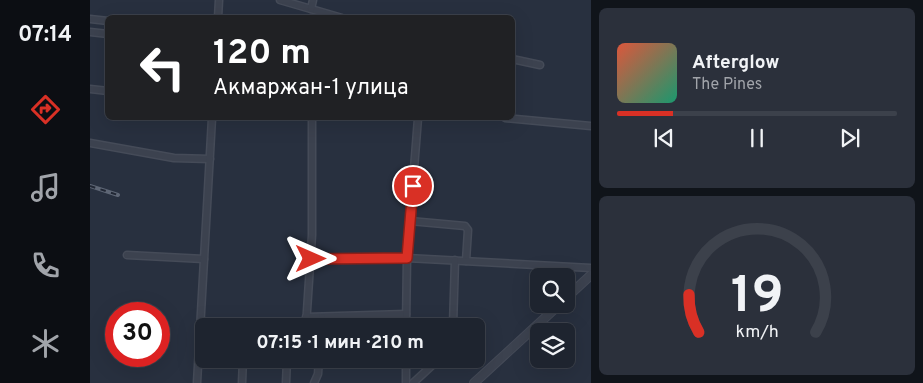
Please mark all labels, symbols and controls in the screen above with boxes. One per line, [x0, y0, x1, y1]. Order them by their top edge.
text: 07:14 [18, 22, 72, 49]
text: 120 m [213, 32, 311, 76]
icon: left [130, 35, 195, 100]
text: Afterglow [692, 51, 780, 75]
text: Акмаржан-1 улица [213, 75, 409, 102]
text: The Pines [692, 75, 762, 95]
icon: directions [28, 92, 63, 127]
icon: previous [650, 124, 678, 152]
icon: pause [743, 124, 771, 152]
icon: next [836, 124, 864, 152]
pin [392, 165, 434, 207]
icon: music [28, 170, 63, 205]
icon: arrive [399, 172, 427, 200]
position arrow [284, 232, 336, 284]
icon: phone [28, 248, 63, 283]
text: 19 [731, 265, 783, 331]
map controls [530, 268, 575, 368]
button: search [530, 268, 575, 313]
speed limit sign: 30 [105, 302, 170, 367]
text: km/h [735, 321, 779, 344]
button: layers [530, 323, 575, 368]
icon: climate [28, 326, 63, 361]
text: 07:15 · 1 мин · 210 m [256, 331, 424, 355]

